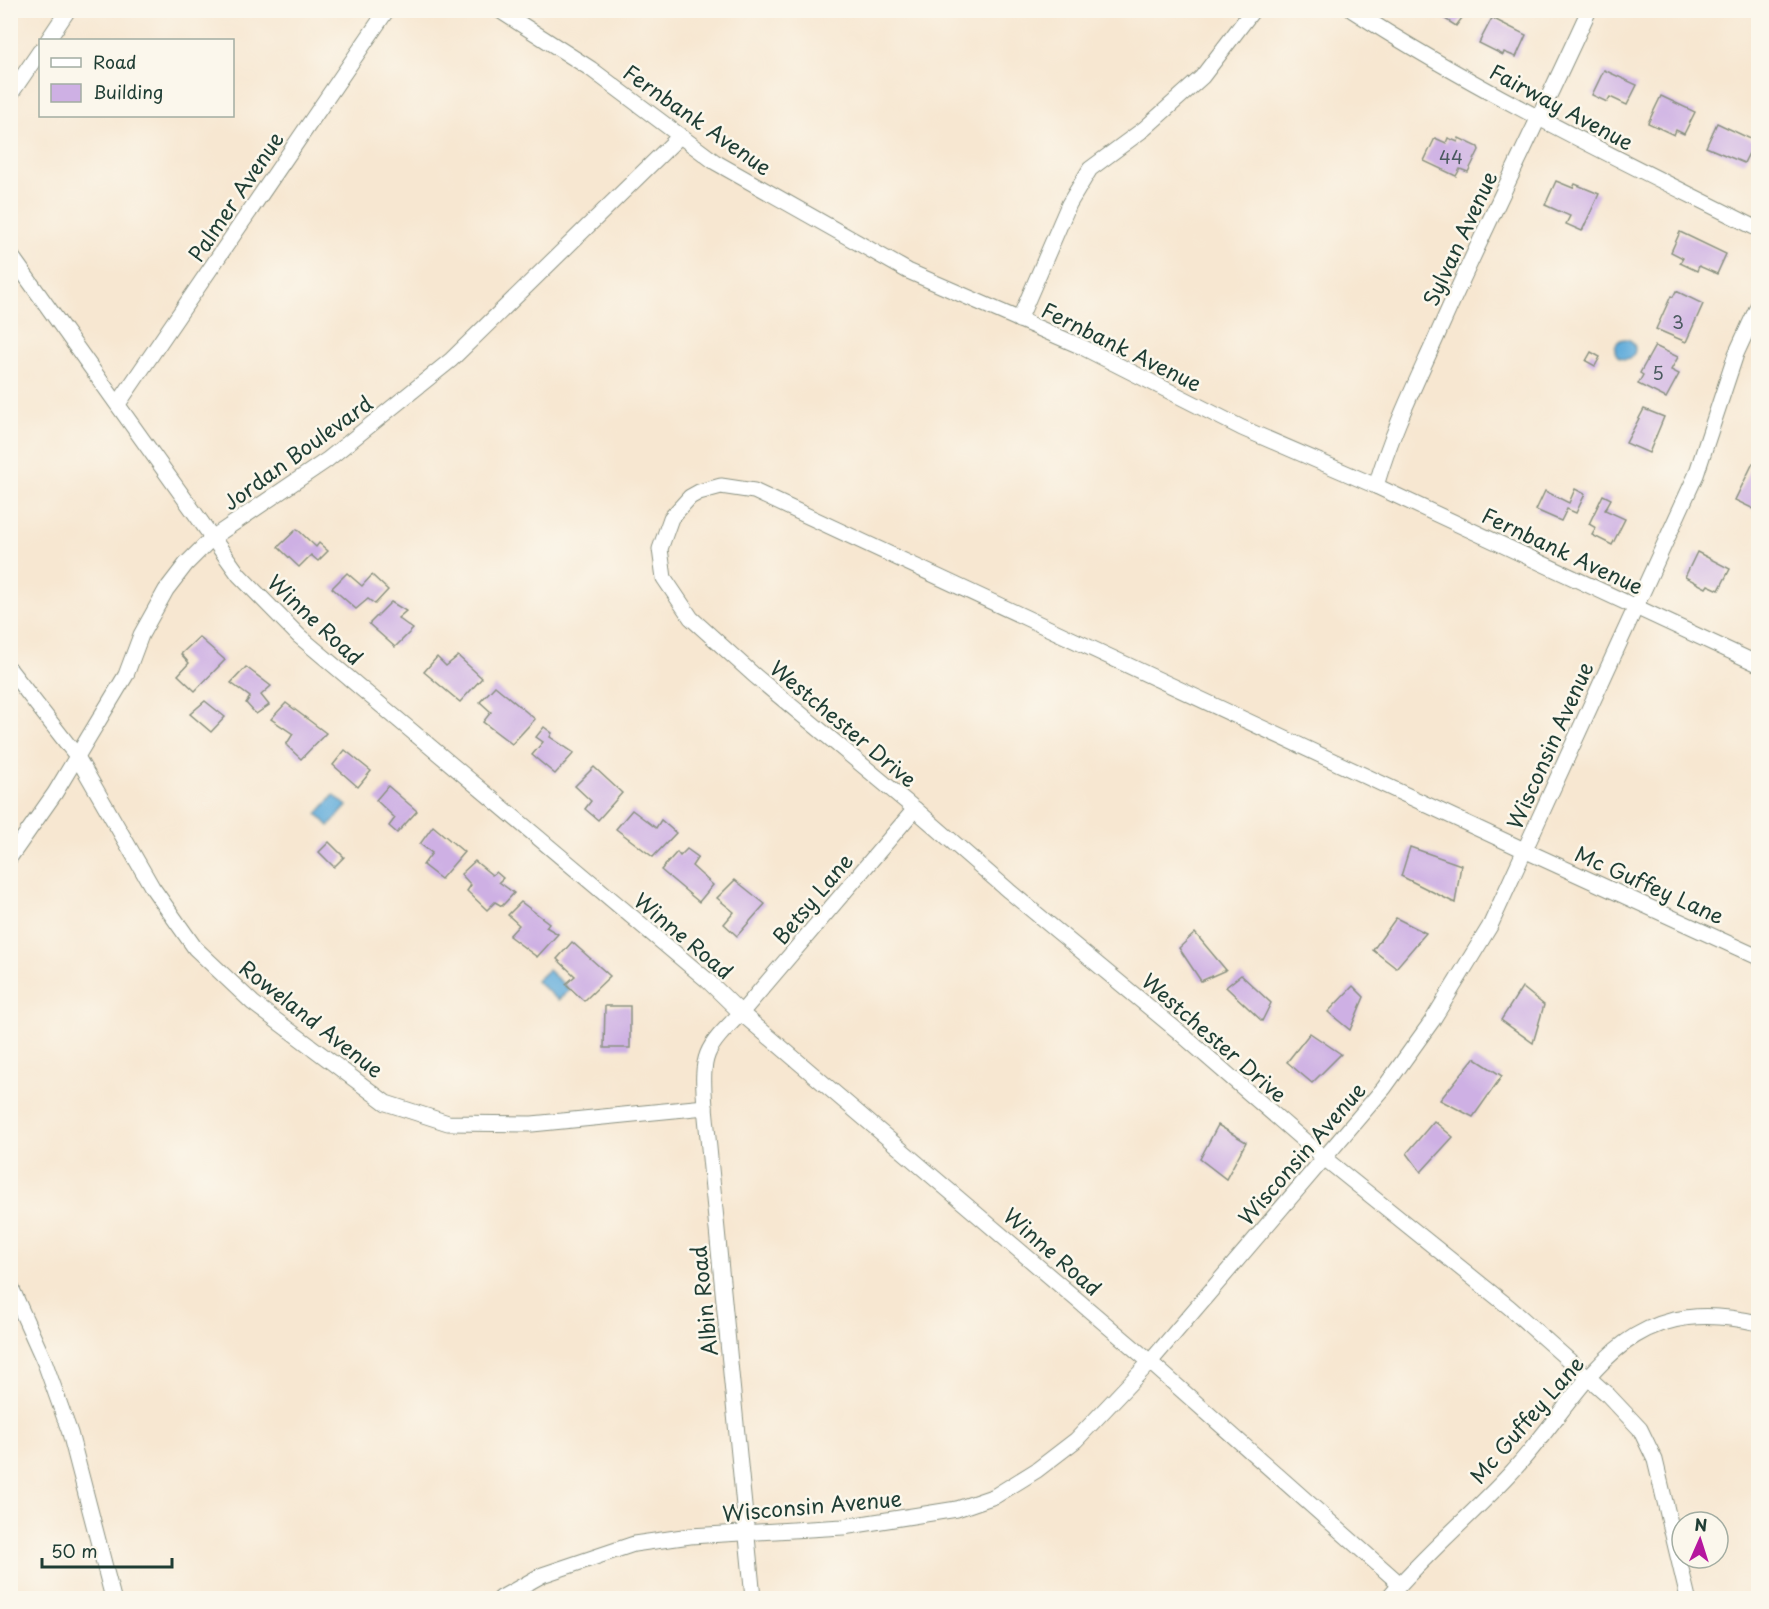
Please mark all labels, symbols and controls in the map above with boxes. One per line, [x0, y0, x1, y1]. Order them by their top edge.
legend [39, 39, 234, 117]
text: Road [93, 48, 137, 75]
street label: Fairway Avenue [1484, 55, 1640, 157]
street label: Fernbank Avenue [617, 56, 779, 182]
text: Building [93, 78, 163, 105]
street label: Palmer Avenue [180, 125, 290, 267]
house number: 44 [1439, 143, 1463, 170]
street label: Sylvan Avenue [1414, 165, 1504, 311]
street label: Fernbank Avenue [1036, 293, 1208, 399]
house number: 3 [1672, 308, 1684, 335]
house number: 5 [1652, 359, 1664, 386]
street label: Jordan Boulevard [216, 387, 379, 517]
street label: Fernbank Avenue [1477, 499, 1649, 601]
street label: Winne Road [261, 566, 371, 672]
street label: Westchester Drive [763, 652, 925, 794]
street label: Wisconsin Avenue [1498, 656, 1600, 834]
street label: Mc Guffey Lane [1570, 837, 1730, 931]
street label: Betsy Lane [764, 845, 860, 951]
street label: Winne Road [627, 884, 741, 986]
street label: Roweland Avenue [233, 952, 391, 1084]
street label: Westchester Drive [1135, 965, 1295, 1109]
street label: Wisconsin Avenue [1230, 1075, 1372, 1231]
street label: Winne Road [997, 1199, 1109, 1303]
street label: Albin Road [681, 1244, 725, 1358]
street label: Mc Guffey Lane [1461, 1348, 1591, 1490]
street label: Wisconsin Avenue [721, 1481, 903, 1529]
north arrow [1670, 1510, 1730, 1570]
text: N [1694, 1512, 1708, 1536]
scale bar [42, 1531, 172, 1569]
text: 50 m [51, 1537, 98, 1564]

